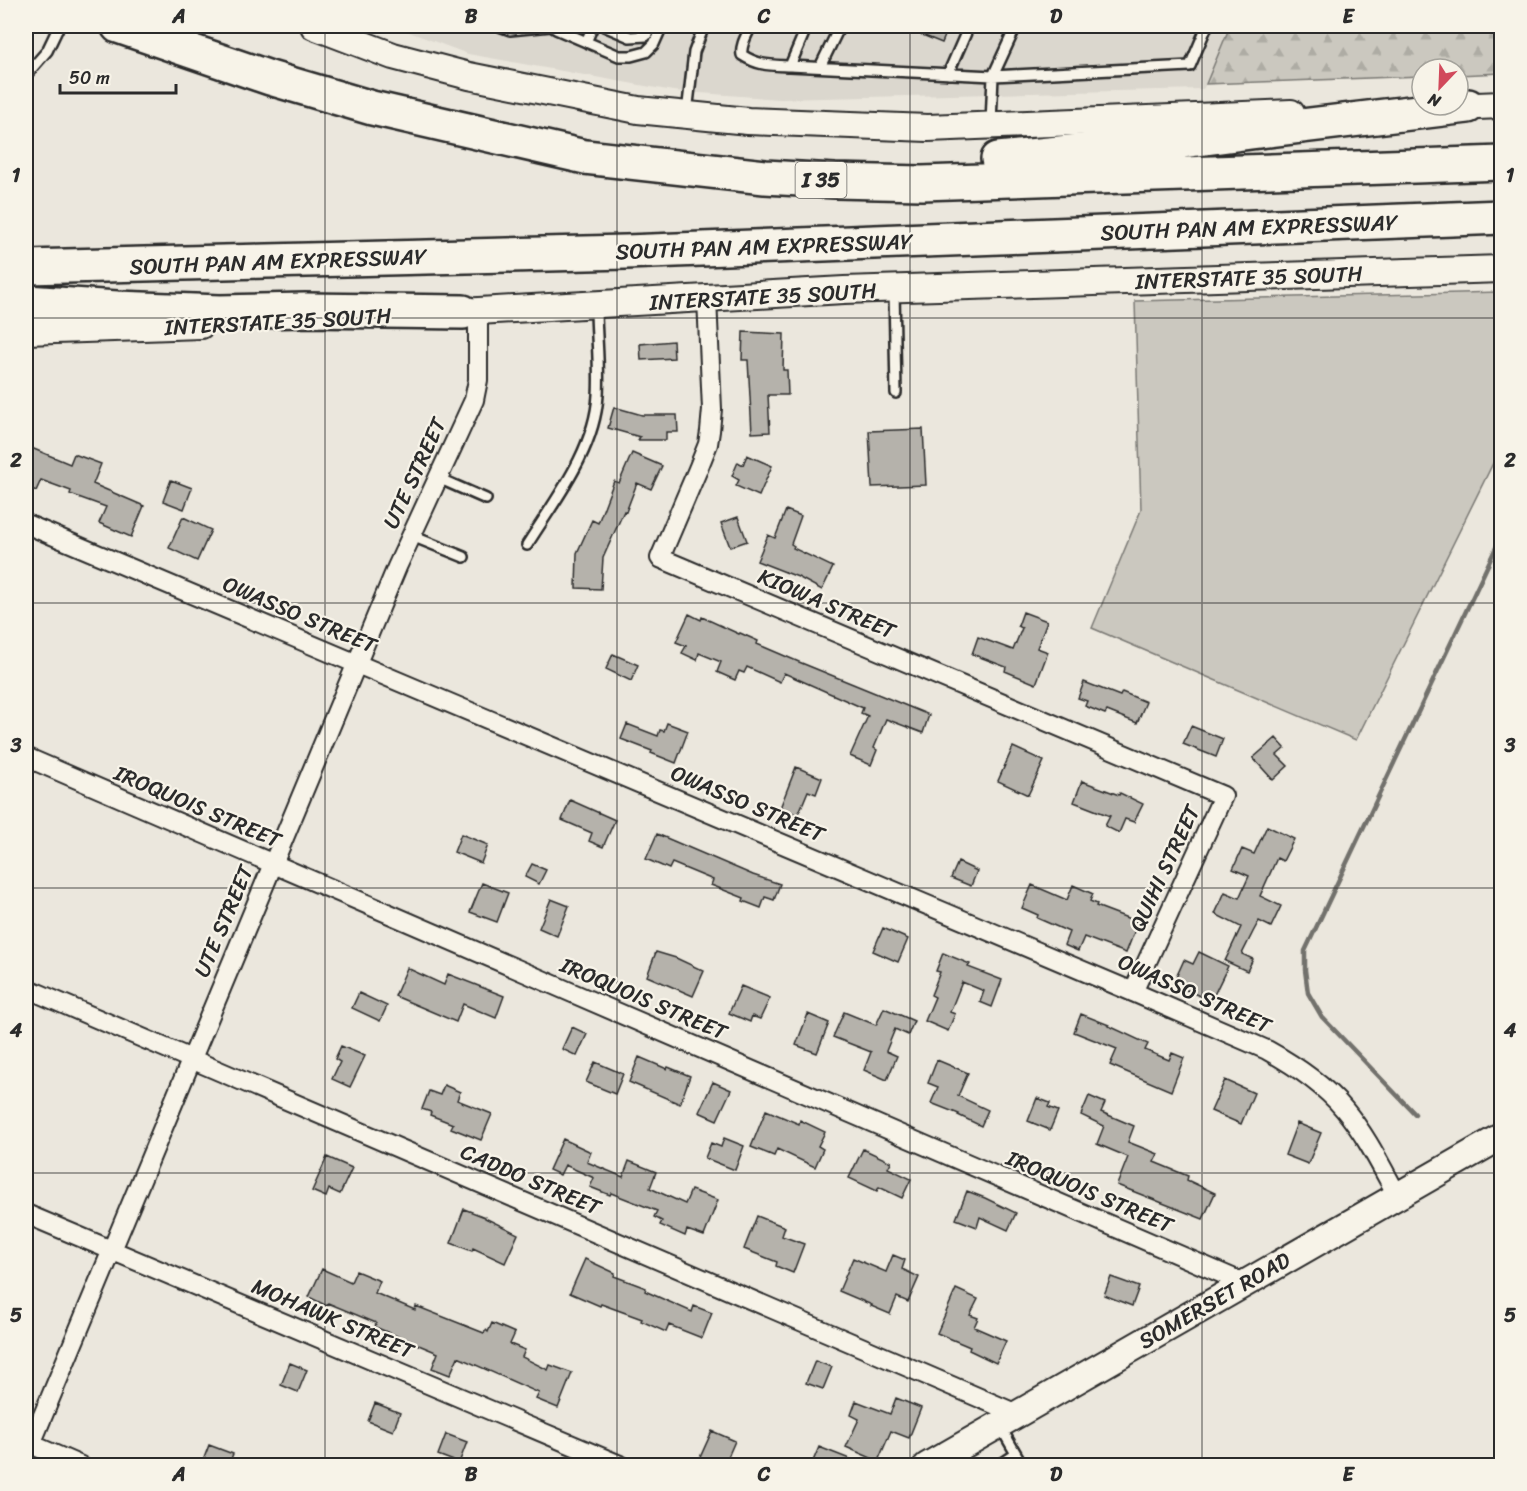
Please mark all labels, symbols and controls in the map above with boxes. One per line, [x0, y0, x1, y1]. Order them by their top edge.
text: A [171, 0, 186, 34]
text: B [465, 0, 478, 34]
text: C [757, 0, 771, 34]
text: D [1050, 0, 1063, 34]
text: E [1342, 0, 1355, 34]
scale bar [60, 57, 176, 95]
north arrow [1410, 57, 1470, 117]
text: 50 m [69, 62, 110, 94]
text: N [1423, 84, 1446, 116]
text: 1 [12, 158, 21, 193]
text: 1 [1506, 158, 1515, 193]
road number: I 35 [796, 162, 846, 198]
street label: SOUTH PAN AM EXPRESSWAY [1100, 203, 1400, 252]
street label: SOUTH PAN AM EXPRESSWAY [615, 222, 915, 271]
street label: SOUTH PAN AM EXPRESSWAY [129, 237, 429, 286]
street label: INTERSTATE 35 SOUTH [1134, 254, 1364, 301]
street label: INTERSTATE 35 SOUTH [647, 271, 878, 322]
street label: INTERSTATE 35 SOUTH [162, 296, 393, 347]
street label: UTE STREET [372, 410, 458, 535]
text: 2 [9, 443, 22, 478]
text: 2 [1503, 443, 1516, 478]
street label: KIOWA STREET [752, 557, 903, 650]
street label: OWASSO STREET [216, 564, 385, 665]
text: 3 [10, 728, 22, 763]
text: 3 [1504, 728, 1516, 763]
street label: IROQUOIS STREET [107, 753, 289, 860]
street label: OWASSO STREET [664, 753, 833, 854]
street label: QUIHI STREET [1118, 797, 1211, 938]
street label: UTE STREET [182, 858, 265, 984]
street label: OWASSO STREET [1112, 942, 1280, 1045]
street label: IROQUOIS STREET [553, 945, 735, 1052]
text: 4 [9, 1013, 23, 1048]
text: 4 [1503, 1013, 1517, 1048]
street label: CADDO STREET [454, 1132, 609, 1227]
street label: IROQUOIS STREET [999, 1138, 1181, 1245]
street label: SOMERSET ROAD [1131, 1241, 1299, 1360]
street label: MOHAWK STREET [246, 1267, 421, 1371]
text: 5 [10, 1298, 22, 1333]
text: 5 [1504, 1298, 1516, 1333]
text: A [171, 1457, 186, 1491]
text: B [465, 1457, 478, 1491]
text: C [757, 1457, 771, 1491]
text: D [1050, 1457, 1063, 1491]
text: E [1342, 1457, 1355, 1491]

